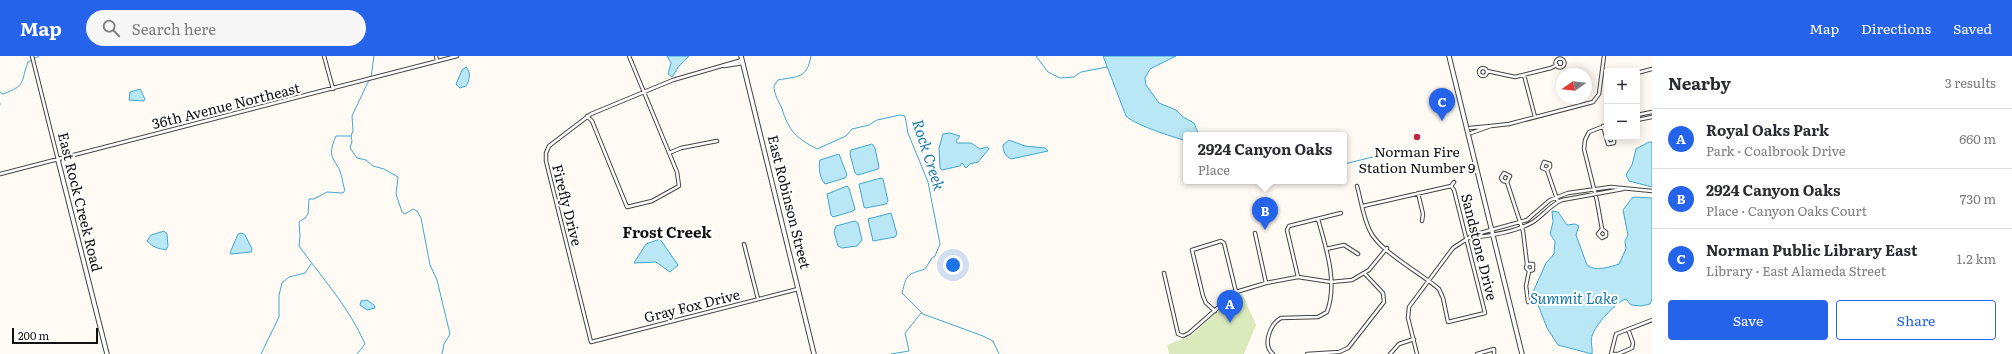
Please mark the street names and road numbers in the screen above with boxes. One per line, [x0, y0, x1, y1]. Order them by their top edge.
street label: 36th Avenue Northeast [150, 77, 302, 133]
street label: East Rock Creek Road [54, 130, 108, 274]
street label: East Robinson Street [764, 133, 816, 271]
street label: Firefly Drive [548, 162, 588, 248]
street label: Sandstone Drive [1457, 191, 1503, 302]
street label: Gray Fox Drive [642, 283, 742, 327]

